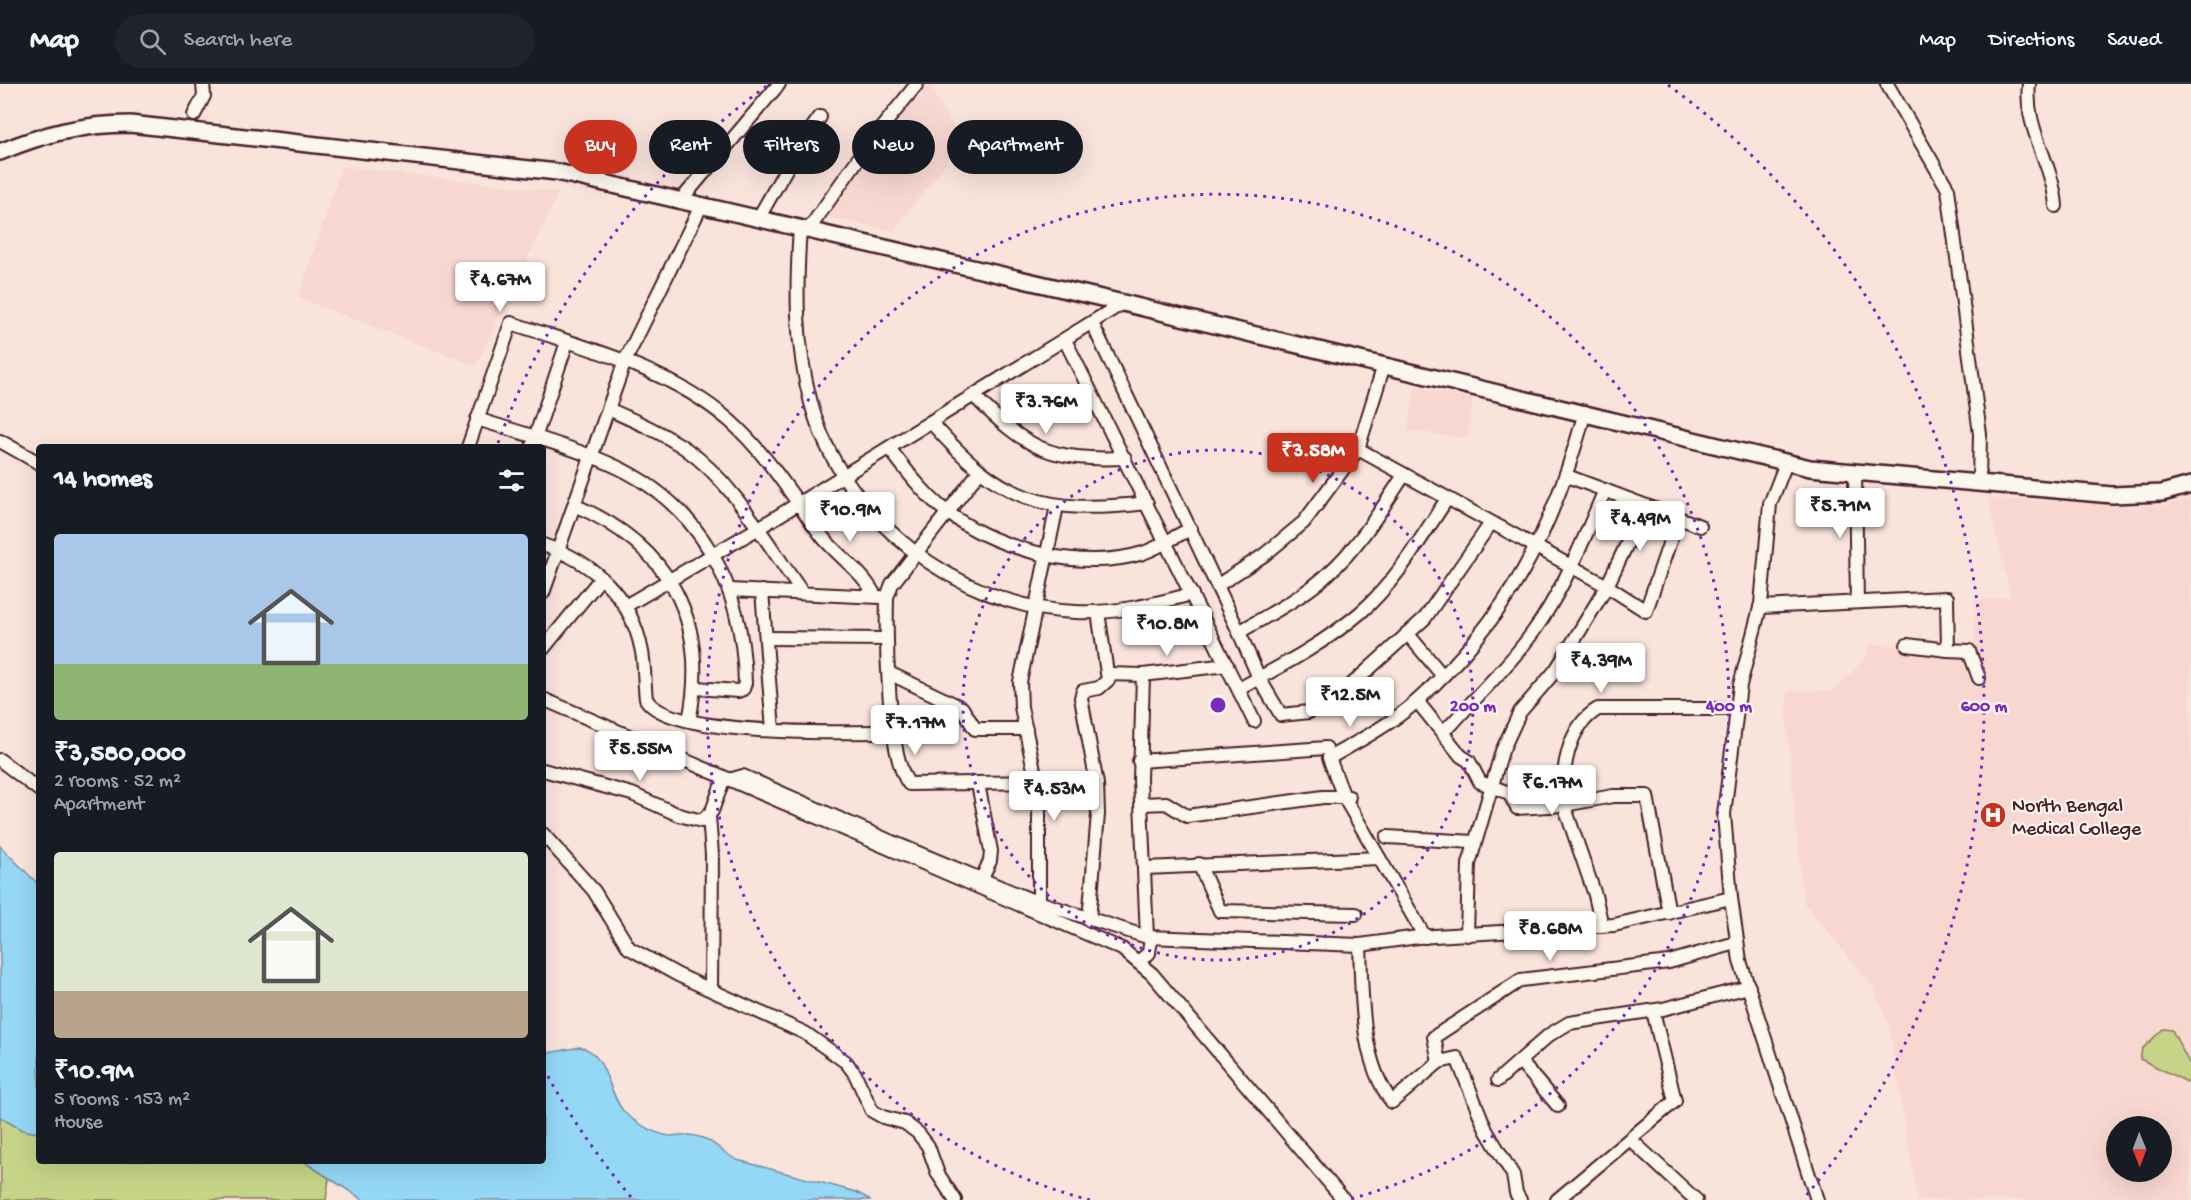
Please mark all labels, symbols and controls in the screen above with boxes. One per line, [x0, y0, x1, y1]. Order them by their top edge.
search box [115, 14, 535, 68]
text: Map [30, 25, 79, 58]
icon: search [136, 25, 169, 58]
text: Search here [184, 28, 292, 54]
text: Map [1919, 29, 1956, 54]
text: Directions [1989, 29, 2074, 54]
text: Saved [2107, 29, 2161, 54]
chip: Buy [564, 120, 637, 174]
chip: Rent [649, 120, 731, 174]
chip: Filters [743, 120, 840, 174]
chip: New [852, 120, 935, 174]
chip: Apartment [947, 120, 1083, 174]
pin: ₹4.67M [451, 262, 549, 313]
text: ₹4.67M [469, 270, 531, 293]
pin: ₹3.76M [997, 384, 1095, 435]
text: ₹3.76M [1015, 392, 1077, 415]
pin: ₹3.58M [1264, 433, 1362, 484]
text: ₹3.58M [1281, 441, 1345, 464]
icon: filters [495, 464, 528, 497]
text: 14 homes [54, 465, 152, 496]
pin: ₹5.71M [1791, 488, 1889, 539]
pin: ₹10.9M [801, 492, 899, 543]
text: ₹5.71M [1810, 496, 1870, 519]
text: ₹10.9M [819, 500, 881, 523]
pin: ₹4.49M [1591, 501, 1689, 552]
text: ₹4.49M [1610, 509, 1670, 532]
icon: home [237, 573, 345, 681]
pin: ₹10.8M [1118, 606, 1216, 657]
text: ₹10.8M [1136, 614, 1198, 637]
pin: ₹4.39M [1552, 643, 1650, 694]
text: ₹4.39M [1570, 651, 1632, 674]
pin: ₹12.5M [1301, 677, 1399, 728]
text: ₹12.5M [1320, 685, 1380, 708]
centre of rings [1208, 695, 1228, 715]
text: 200 m [1450, 697, 1496, 718]
text: 400 m [1705, 697, 1752, 718]
text: 600 m [1961, 697, 2008, 718]
pin: ₹7.17M [866, 705, 964, 756]
text: ₹7.17M [885, 713, 945, 736]
pin: ₹5.55M [591, 731, 689, 782]
text: ₹5.55M [608, 739, 672, 762]
text: ₹3,580,000 [54, 740, 186, 771]
pin: ₹6.17M [1503, 765, 1601, 816]
text: 2 rooms · 52 m² [54, 771, 181, 794]
pin: ₹4.53M [1005, 771, 1103, 822]
text: ₹6.17M [1522, 773, 1582, 796]
text: ₹4.53M [1023, 779, 1085, 802]
text: Apartment [54, 794, 144, 817]
place label: North Bengal Medical College [2012, 796, 2142, 842]
hospital icon: North Bengal Medical College [1978, 800, 2008, 830]
icon: home [237, 891, 345, 999]
pin: ₹8.68M [1501, 911, 1599, 962]
text: ₹8.68M [1518, 919, 1582, 942]
text: ₹10.9M [54, 1058, 133, 1089]
text: 5 rooms · 153 m² [54, 1089, 190, 1112]
text: House [54, 1112, 103, 1135]
north arrow [2106, 1116, 2172, 1182]
map controls [2106, 1116, 2172, 1182]

